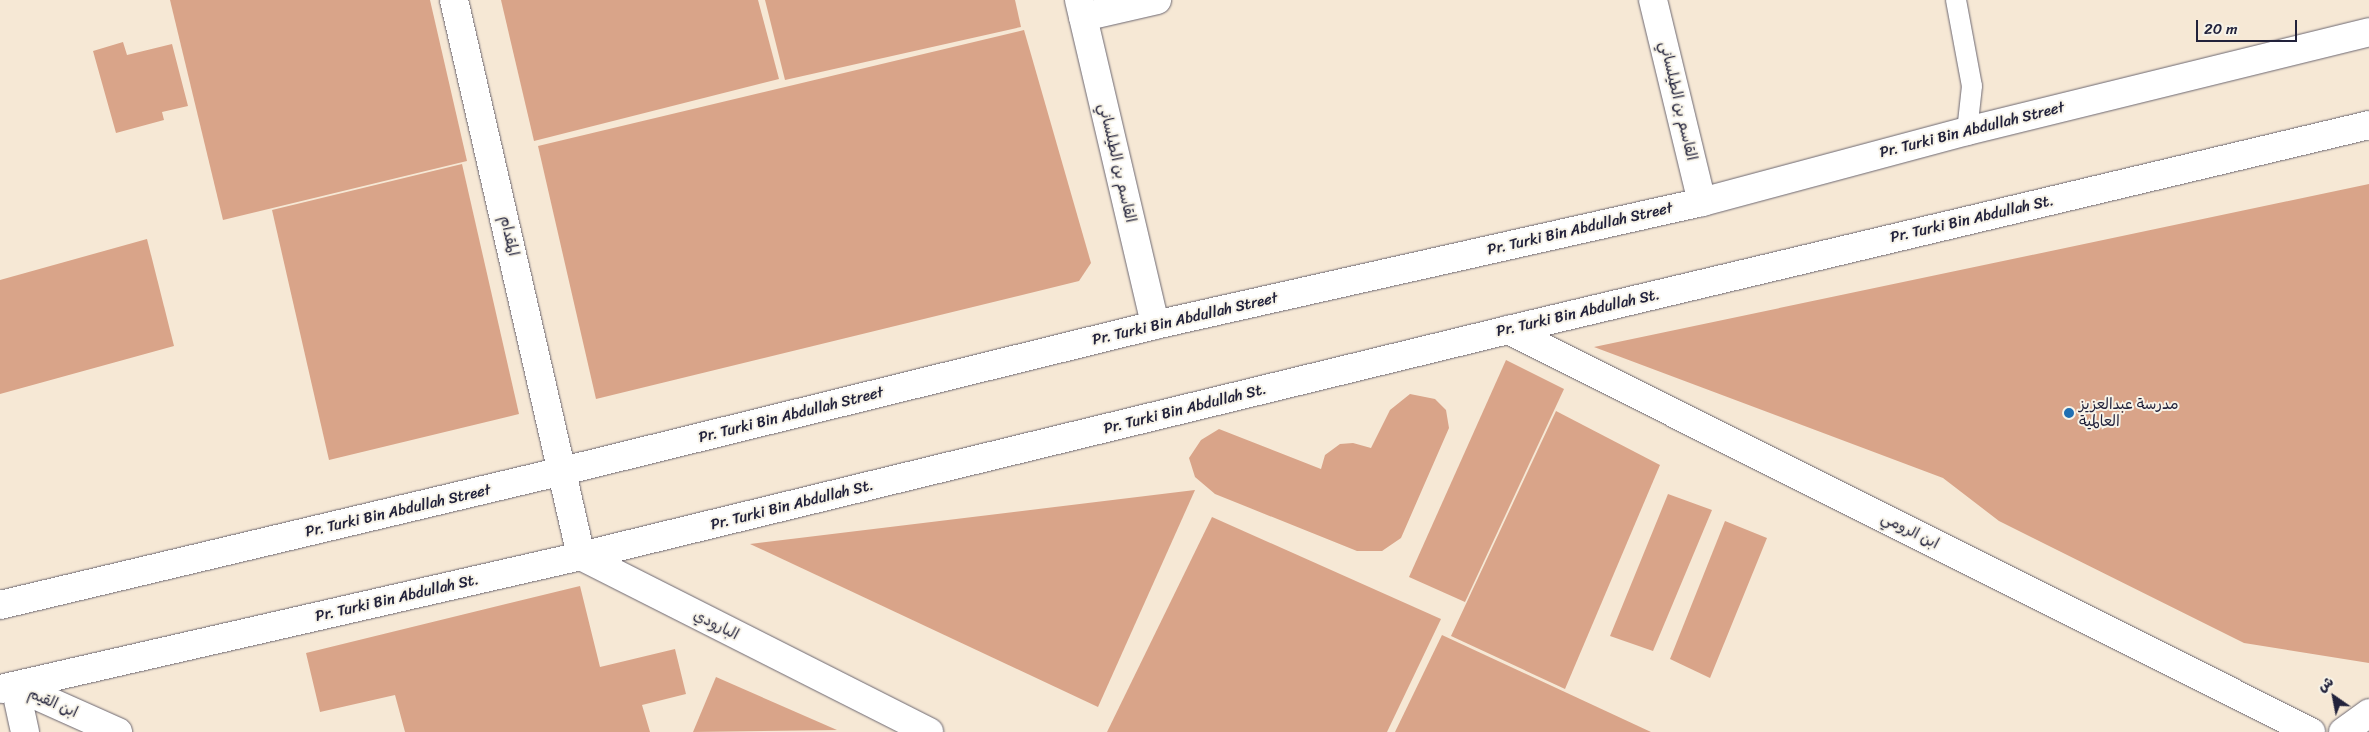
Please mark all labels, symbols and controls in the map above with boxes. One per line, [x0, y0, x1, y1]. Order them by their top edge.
scale bar [2199, 10, 2300, 42]
text: 20 m [2204, 16, 2238, 42]
street label: القاسم بن الطيلساني [1656, 40, 1700, 162]
street label: Pr. Turki Bin Abdullah Street [1877, 98, 2067, 162]
street label: القاسم بن الطيلساني [1095, 102, 1139, 224]
street label: Pr. Turki Bin Abdullah St. [1888, 191, 2056, 247]
street label: Pr. Turki Bin Abdullah Street [1485, 199, 1675, 259]
street label: المقدام [496, 214, 522, 258]
street label: Pr. Turki Bin Abdullah St. [1494, 285, 1662, 341]
street label: Pr. Turki Bin Abdullah Street [1090, 289, 1280, 349]
street label: Pr. Turki Bin Abdullah St. [1101, 380, 1269, 438]
street label: Pr. Turki Bin Abdullah Street [696, 383, 886, 447]
place label: مدرسة عبدالعزيز العالمية [2079, 395, 2179, 430]
marker: مدرسة عبدالعزيز العالمية [2063, 407, 2075, 419]
street label: Pr. Turki Bin Abdullah St. [708, 476, 876, 534]
street label: Pr. Turki Bin Abdullah Street [303, 481, 493, 541]
street label: ابن الرومي [1878, 509, 1942, 553]
street label: Pr. Turki Bin Abdullah St. [313, 570, 481, 626]
street label: البارودي [690, 606, 742, 644]
text: ش [2312, 669, 2339, 699]
north arrow [2309, 672, 2359, 722]
street label: ابن القيم [25, 684, 81, 722]

